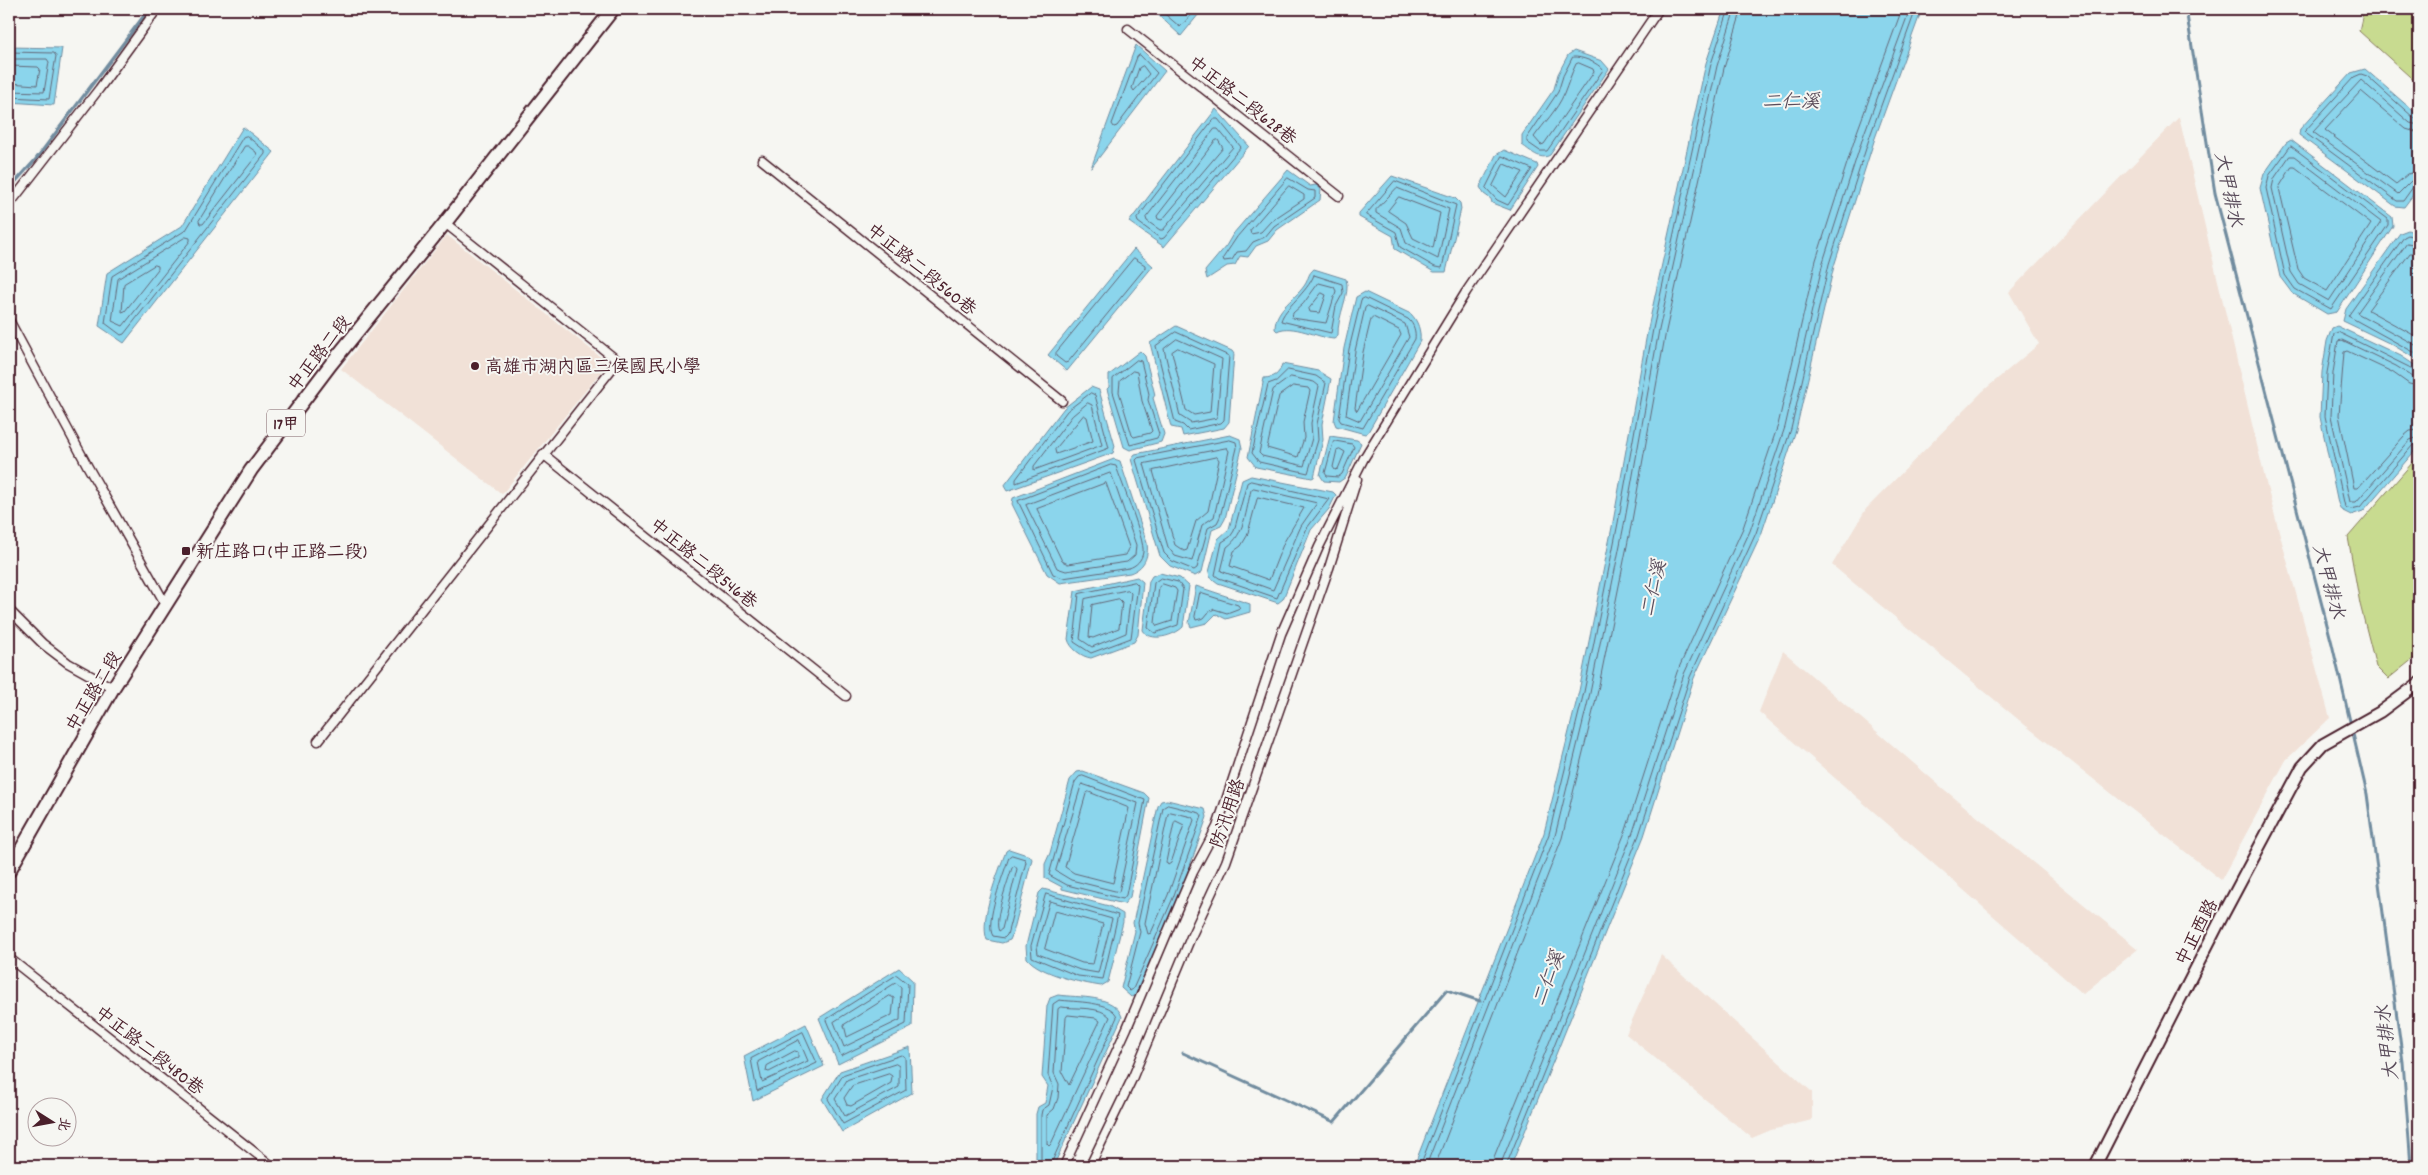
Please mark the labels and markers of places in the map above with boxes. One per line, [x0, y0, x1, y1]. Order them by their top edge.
place label: 高雄市湖內區三侯國民小學 [485, 356, 701, 381]
marker: 高雄市湖內區三侯國民小學 [469, 360, 481, 372]
place label: 新庄路口(中正路二段) [196, 541, 367, 566]
marker: 新庄路口(中正路二段) [180, 545, 192, 557]

